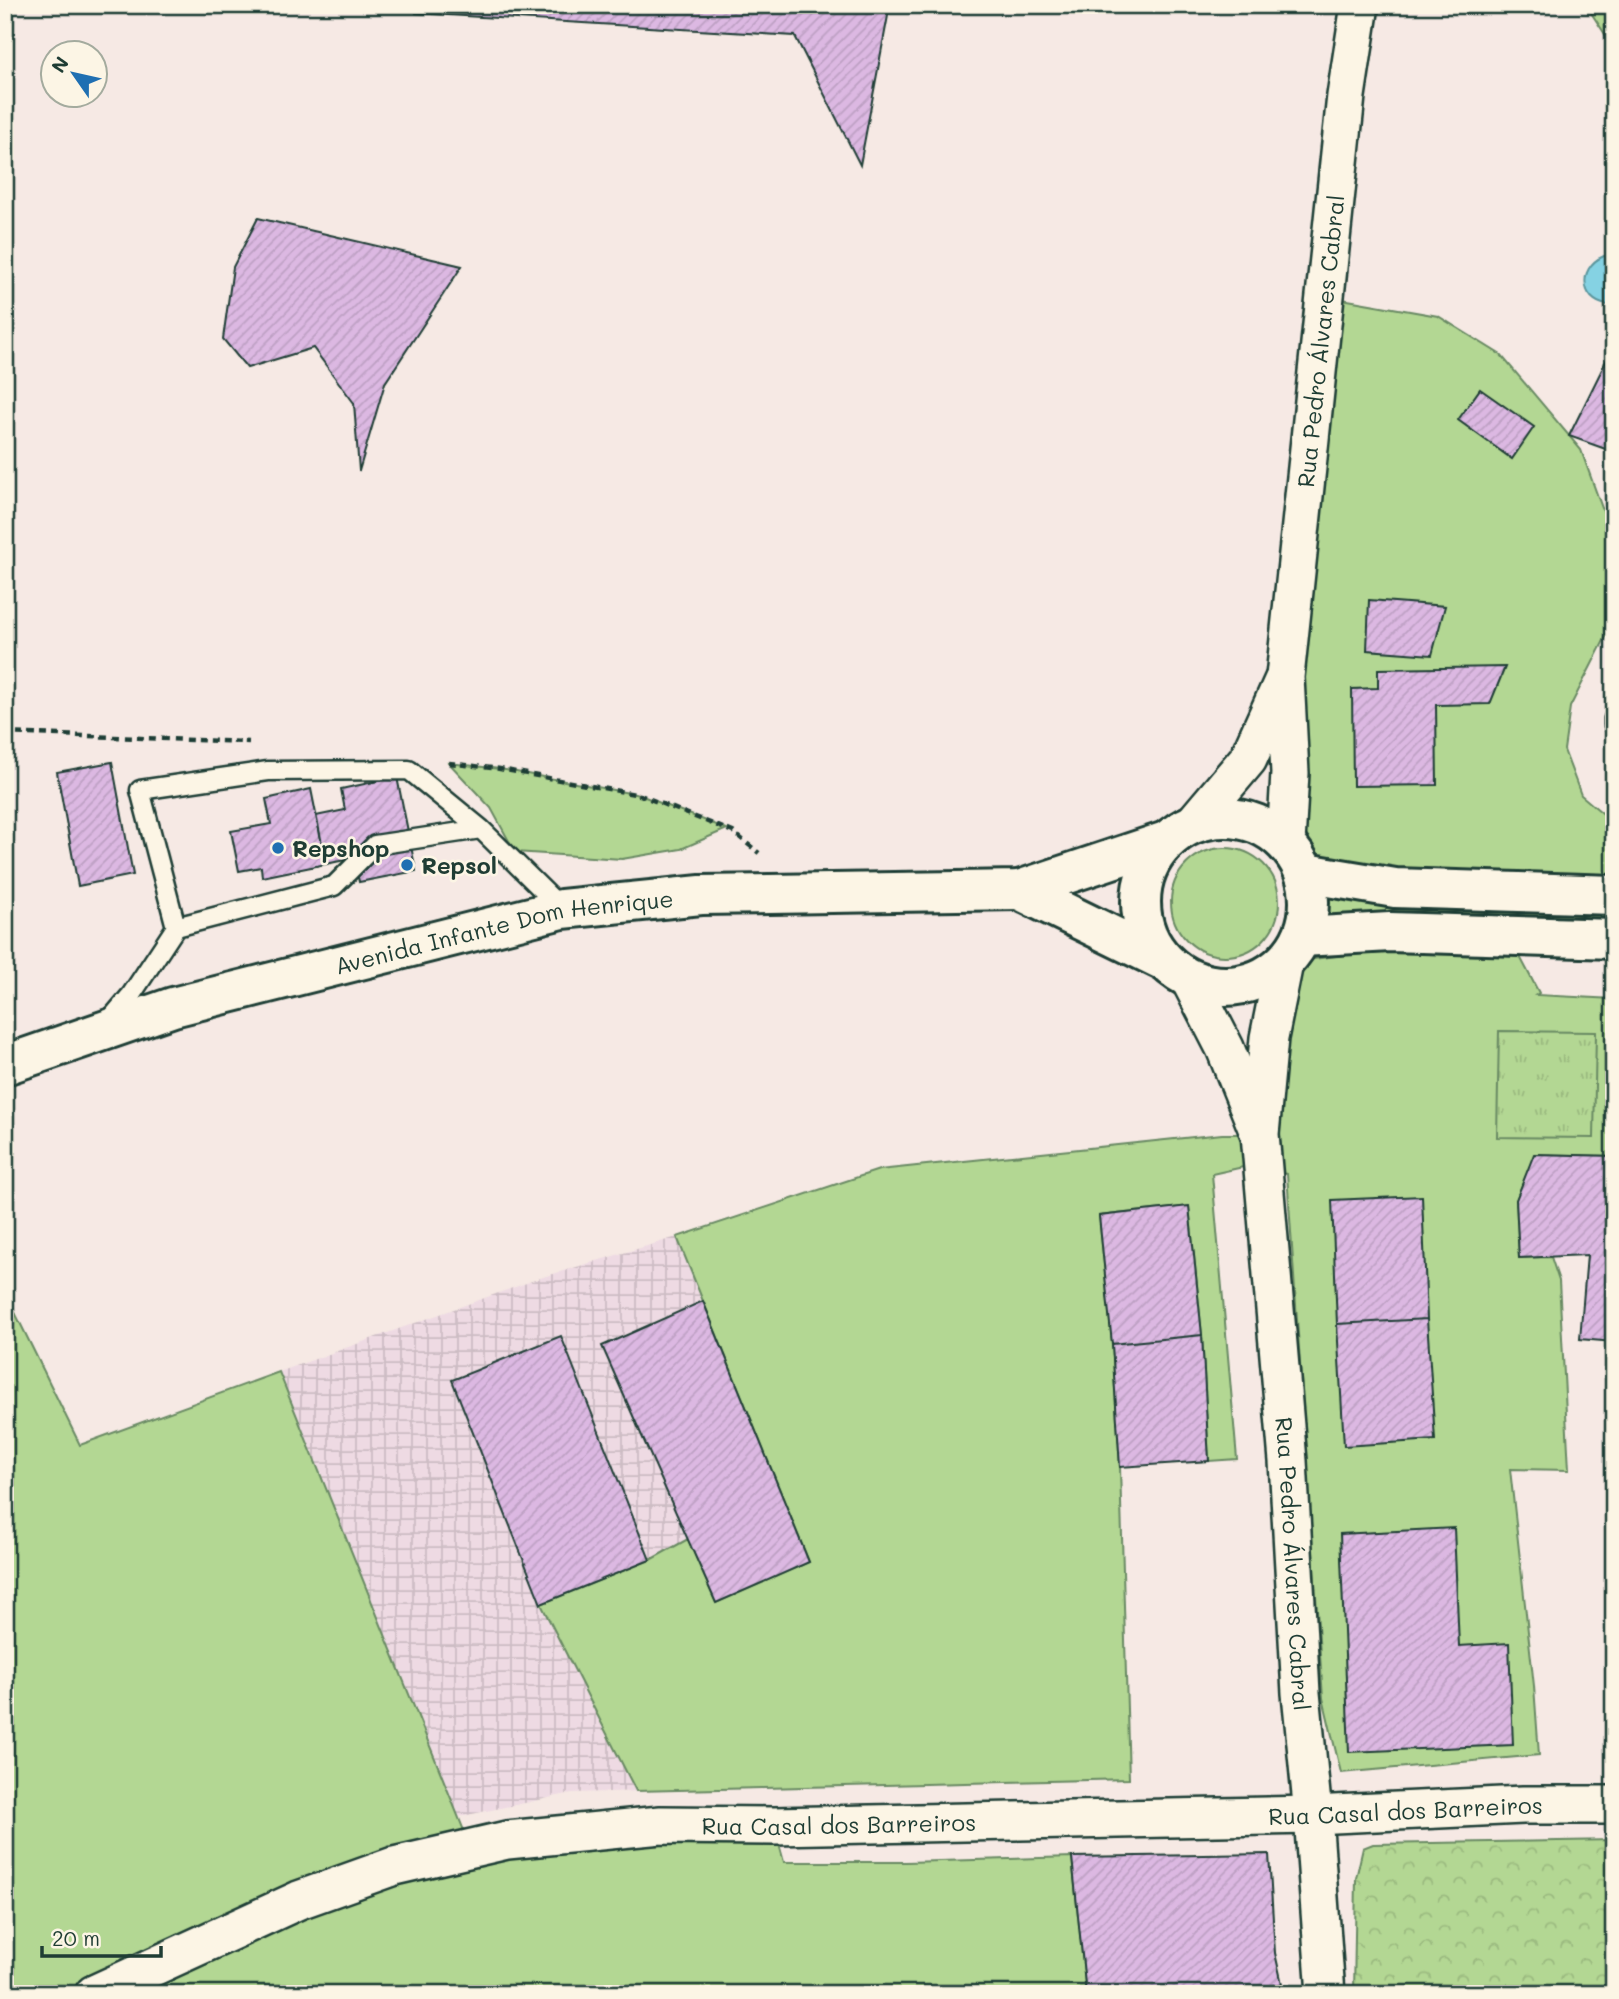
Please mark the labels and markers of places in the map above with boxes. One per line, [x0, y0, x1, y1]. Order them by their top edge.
place label: Repshop [292, 833, 390, 863]
marker: Repshop [270, 840, 286, 856]
place label: Repsol [421, 850, 497, 880]
marker: Repsol [399, 857, 415, 873]

